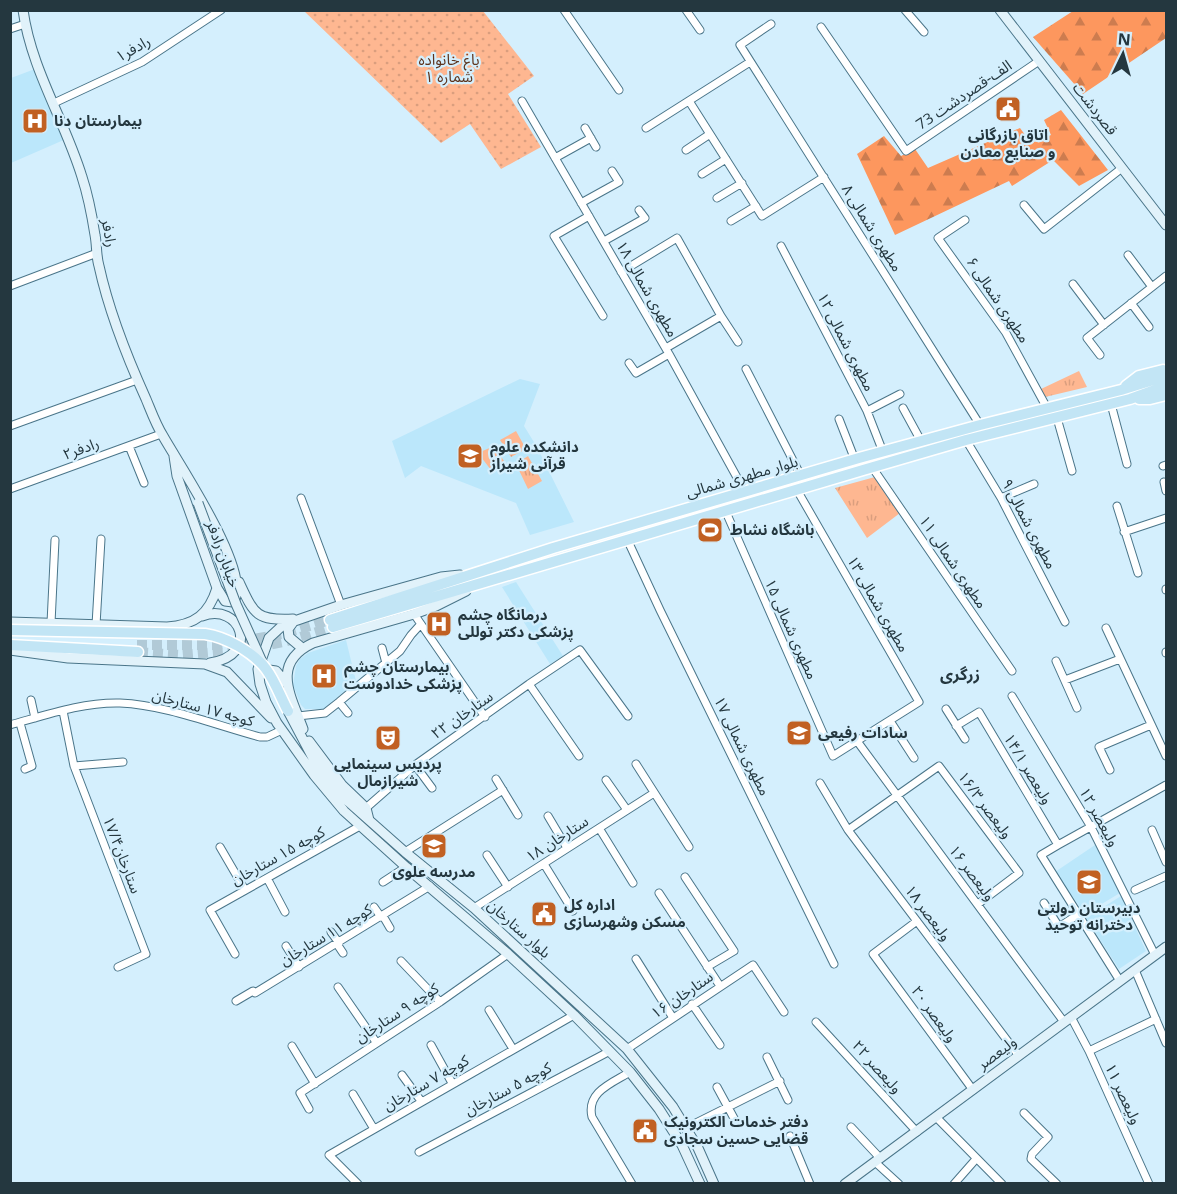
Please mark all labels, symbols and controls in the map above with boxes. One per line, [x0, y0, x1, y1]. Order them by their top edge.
north arrow [1093, 24, 1153, 84]
text: N [1117, 28, 1132, 51]
street label: رادفر۱ [111, 30, 154, 66]
park label: باغ خانواده شماره ۱ [418, 49, 480, 86]
street label: 73 الف-قصردشت [912, 55, 1015, 134]
street label: قصردشت [1069, 78, 1123, 139]
public building icon: اتاق بازرگانی و صنایع معادن [993, 94, 1023, 124]
hospital icon: بیمارستان دنا [20, 106, 50, 136]
place label: بیمارستان دنا [54, 110, 142, 130]
place label: اتاق بازرگانی و صنایع معادن [961, 124, 1056, 163]
street label: ۸ مطهری شمالی [838, 180, 908, 275]
street label: رادفر [98, 216, 122, 248]
street label: ۱۸ مطهری شمالی [612, 237, 684, 340]
street label: ۶ مطهری شمالی [963, 253, 1035, 346]
street label: ۱۲ مطهری شمالی [813, 289, 880, 394]
street label: رادفر۲ [60, 432, 102, 464]
place label: دانشکده علوم قرآنی شیراز [489, 436, 579, 473]
school or university icon: دانشکده علوم قرآنی شیراز [455, 441, 485, 471]
street label: بلوار مطهرى شمالى [683, 450, 800, 502]
street label: ۹ مطهری شمالی [998, 475, 1062, 572]
street label: ۱۱ مطهری شمالی [915, 511, 992, 612]
sports icon: باشگاه نشاط [695, 515, 725, 545]
street label: خیابان رادفر [202, 516, 245, 590]
place label: باشگاه نشاط [730, 519, 815, 539]
street label: ۱۳ مطهری شمالی [843, 552, 915, 655]
street label: ۱۵ مطهری شمالی [761, 575, 823, 682]
place label: درمانگاه چشم پزشكی دكتر توللی [458, 604, 574, 642]
hospital icon: درمانگاه چشم پزشكی دكتر توللی [424, 609, 454, 639]
place label: بیمارستان چشم پزشکی خدادوست [344, 656, 462, 694]
hospital icon: بیمارستان چشم پزشکی خدادوست [309, 661, 339, 691]
district label: زرگری [940, 663, 980, 685]
street label: کوچه ۱۷ ستارخان [150, 684, 257, 731]
street label: ۲۲ ستارخان [427, 685, 497, 743]
street label: ۱۷ مطهری شمالی [710, 693, 776, 799]
school or university icon: سادات رفیعی [784, 718, 814, 748]
place label: سادات رفیعی [818, 722, 908, 742]
theatre icon: پردیس سینمایی شیرازمال [373, 723, 403, 753]
street label: ۱۴/۱ ولیعصر [1000, 729, 1058, 808]
place label: پردیس سینمایی شیرازمال [334, 753, 442, 790]
street label: ۱۶/۳ ولیعصر [954, 767, 1018, 842]
street label: ۱۲ ولیعصر [1075, 783, 1124, 850]
street label: ۱۸ ستارخان [521, 810, 592, 866]
street label: ستارخان۱۷/۴ [99, 813, 147, 896]
street label: کوچه ۱۵ ستارخان [227, 821, 329, 890]
school or university icon: مدرسه علوی [419, 831, 449, 861]
street label: ۱۶ ولیعصر [945, 840, 1000, 904]
place label: مدرسه علوی [392, 861, 476, 881]
school or university icon: دبیرستان دولتی دخترانه توحید [1074, 867, 1104, 897]
street label: ۱۸ ولیعصر [901, 880, 956, 944]
street label: بلوار ستارخان [484, 894, 556, 962]
place label: اداره کل مسکن وشهرسازی [564, 894, 686, 931]
place label: دبیرستان دولتی دخترانه توحید [1038, 897, 1141, 934]
street label: کوچه ۱۱ ستارخان [276, 898, 377, 971]
public building icon: اداره کل مسکن وشهرسازی [529, 899, 559, 929]
street label: ۱۶ ستارخان [646, 966, 717, 1022]
street label: کوچه ۹ ستارخان [351, 977, 443, 1048]
street label: ۲۰ ولیعصر [908, 981, 962, 1046]
street label: ولیعصر [972, 1031, 1020, 1074]
street label: ۲۲ ولیعصر [848, 1035, 907, 1097]
street label: کوچه ۷ ستارخان [379, 1049, 473, 1116]
street label: کوچه ۵ ستارخان [461, 1056, 556, 1120]
street label: ۱۱ ولیعصر [1101, 1060, 1147, 1127]
place label: دفتر خدمات الکترونیک قضایی حسین سجادی [664, 1111, 809, 1148]
public building icon: دفتر خدمات الکترونیک قضایی حسین سجادی [630, 1116, 660, 1146]

